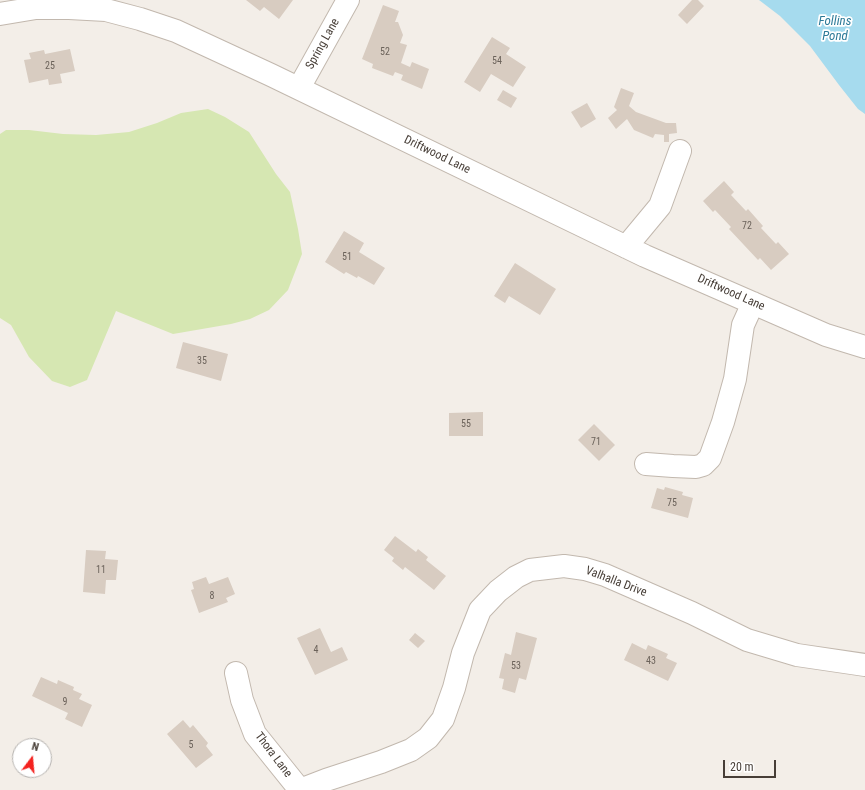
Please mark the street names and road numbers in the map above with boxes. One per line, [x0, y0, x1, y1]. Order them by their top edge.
street label: Spring Lane [303, 16, 343, 72]
street label: Driftwood Lane [401, 133, 473, 177]
street label: Driftwood Lane [695, 272, 767, 314]
street label: Valhalla Drive [583, 564, 649, 600]
street label: Thora Lane [251, 730, 295, 780]

